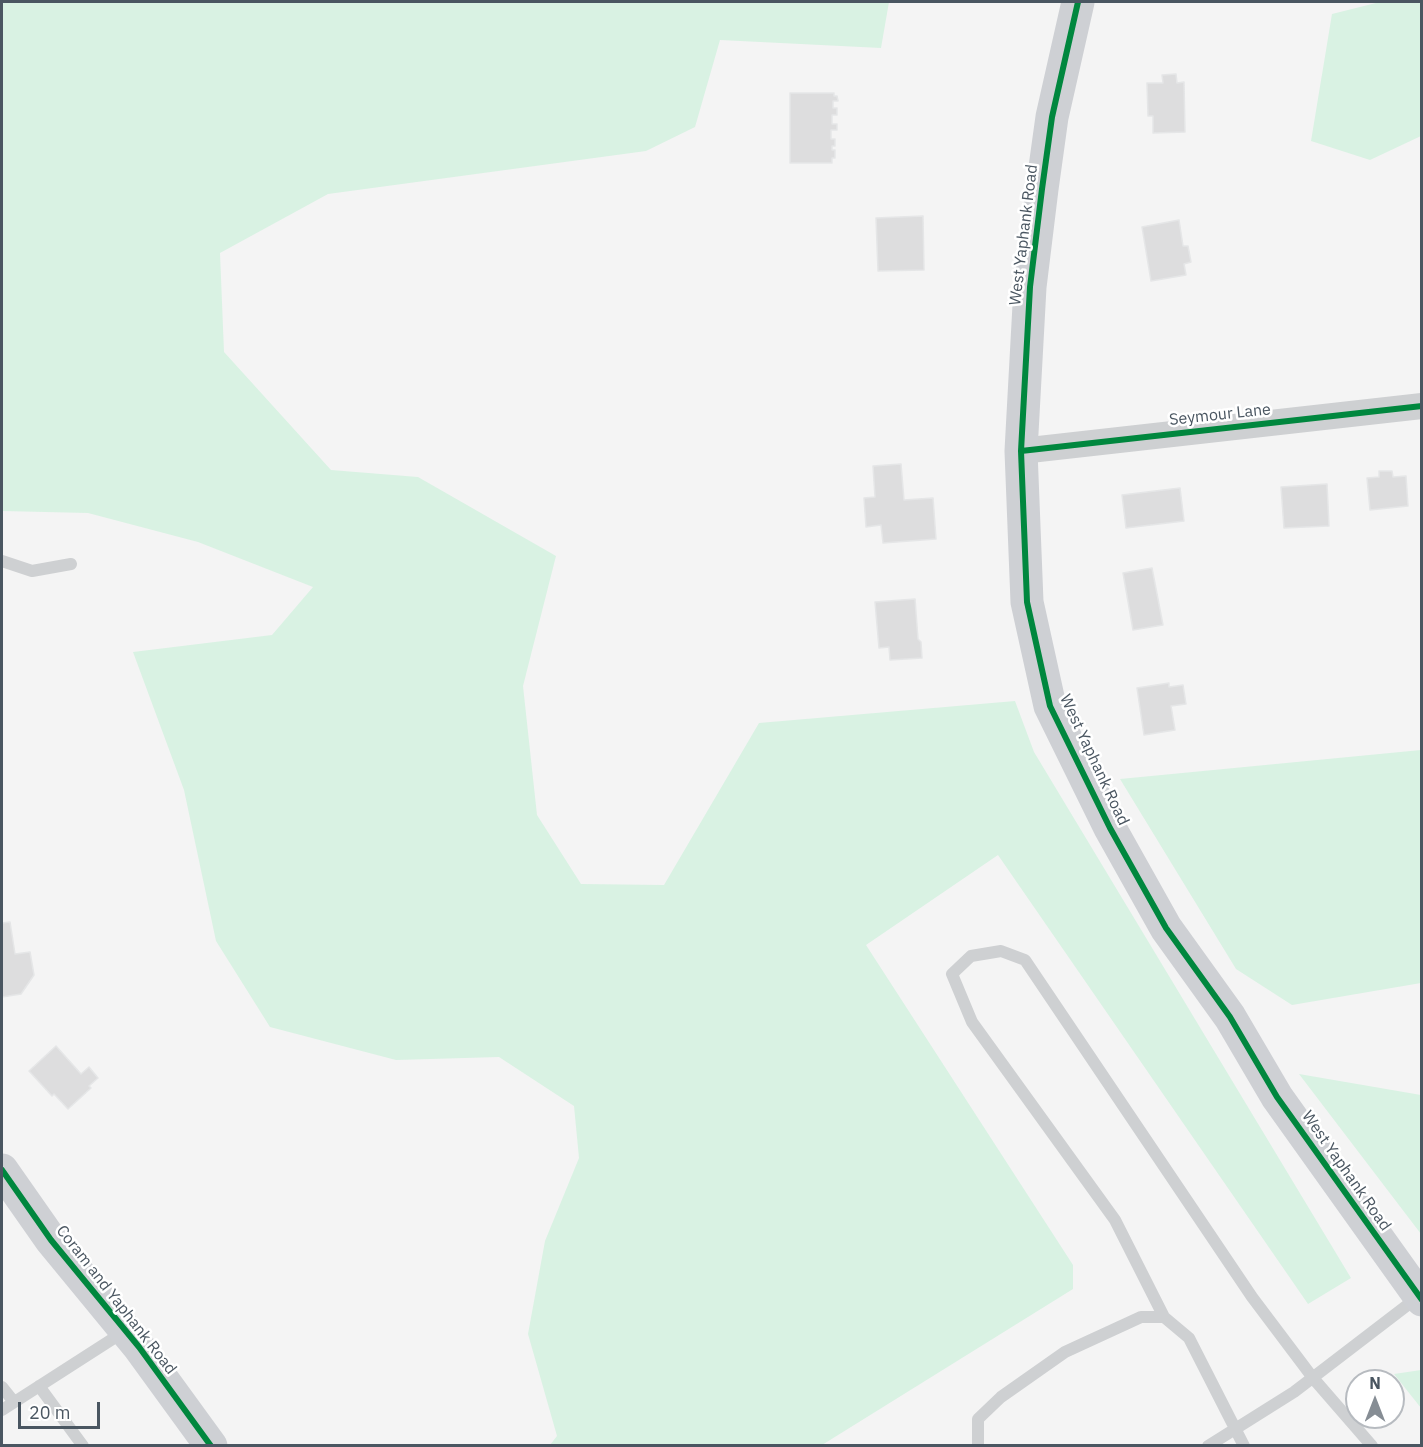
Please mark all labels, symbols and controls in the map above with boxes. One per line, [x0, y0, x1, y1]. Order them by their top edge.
street label: West Yaphank Road [1006, 163, 1042, 307]
street label: Seymour Lane [1168, 400, 1272, 430]
street label: West Yaphank Road [1055, 692, 1133, 828]
street label: West Yaphank Road [1297, 1107, 1395, 1235]
street label: Coram and Yaphank Road [52, 1222, 180, 1378]
north arrow [1345, 1369, 1405, 1429]
text: N [1369, 1373, 1381, 1393]
scale bar [21, 1390, 104, 1428]
text: 20 m [29, 1401, 71, 1424]

